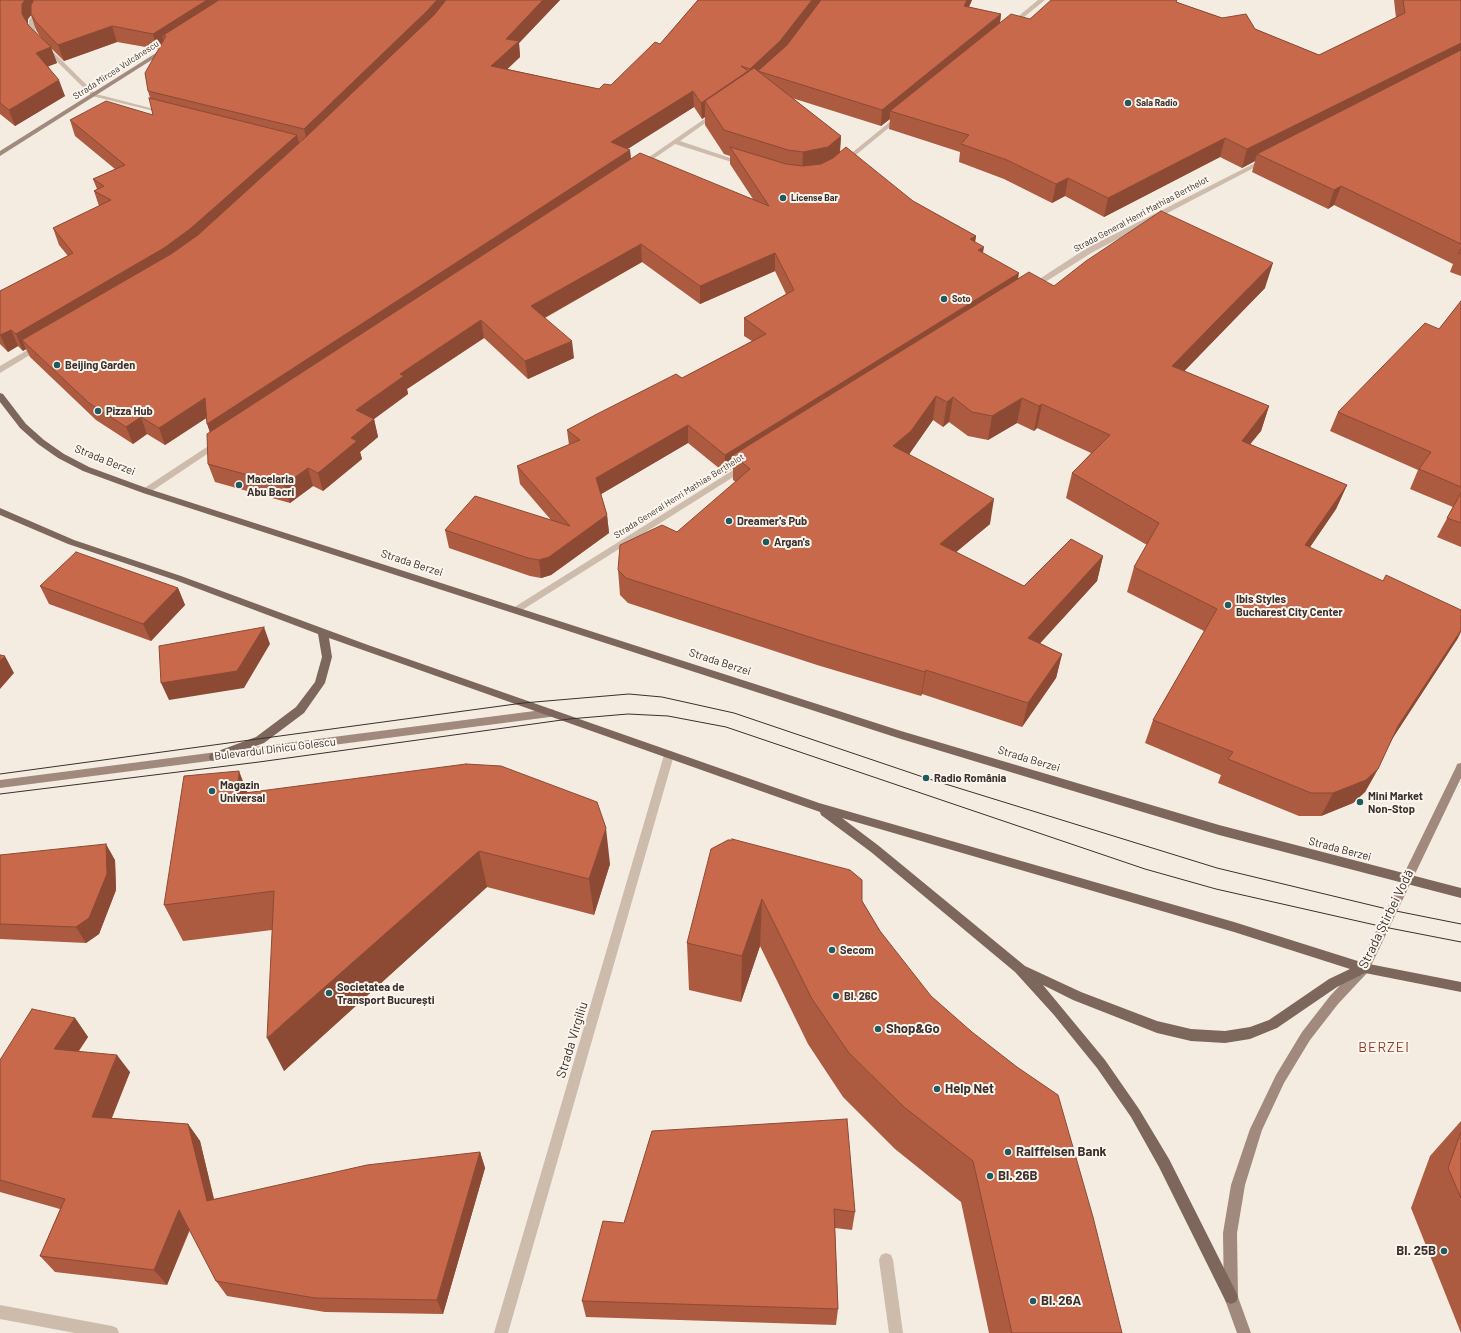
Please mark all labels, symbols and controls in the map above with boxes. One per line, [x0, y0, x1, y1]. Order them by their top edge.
street label: Strada Mircea Vulcănescu [71, 38, 161, 102]
marker: Sala Radio [1123, 98, 1133, 108]
place label: Sala Radio [1136, 98, 1177, 108]
street label: Strada General Henri Mathias Berthelot [1072, 174, 1210, 254]
marker: License Bar [778, 193, 788, 203]
place label: License Bar [791, 193, 838, 203]
marker: Soto [939, 294, 949, 304]
place label: Soto [952, 294, 971, 304]
place label: Beijing Garden [65, 358, 135, 372]
marker: Beijing Garden [52, 360, 62, 370]
place label: Pizza Hub [106, 404, 153, 418]
marker: Pizza Hub [93, 406, 103, 416]
street label: Strada Berzei [73, 442, 137, 478]
street label: Strada General Henri Mathias Berthelot [612, 451, 746, 541]
place label: Macelaria Abu Bacri [247, 472, 294, 498]
marker: Macelaria Abu Bacri [234, 480, 244, 490]
place label: Dreamer's Pub [737, 514, 807, 528]
marker: Dreamer's Pub [724, 516, 734, 526]
place label: Argan's [774, 535, 810, 549]
marker: Argan's [761, 537, 771, 547]
street label: Strada Berzei [379, 547, 445, 579]
place label: Ibis Styles Bucharest City Center [1236, 592, 1343, 618]
marker: Ibis Styles Bucharest City Center [1223, 600, 1233, 610]
street label: Strada Berzei [687, 646, 753, 678]
street label: Bulevardul Dinicu Golescu [214, 735, 336, 763]
street label: Strada Berzei [996, 743, 1062, 775]
place label: Radio România [934, 771, 1006, 785]
marker: Radio România [921, 773, 931, 783]
place label: Magazin Universal [220, 778, 265, 804]
marker: Magazin Universal [207, 786, 217, 796]
place label: Mini Market Non-Stop [1368, 789, 1423, 815]
marker: Mini Market Non-Stop [1355, 797, 1365, 807]
street label: Strada Berzei [1307, 834, 1373, 864]
street label: Strada Știrbei Vodă [1355, 867, 1417, 971]
place label: Secom [840, 943, 874, 957]
marker: Secom [827, 945, 837, 955]
place label: Societatea de Transport București [337, 980, 434, 1006]
marker: Societatea de Transport București [324, 988, 334, 998]
place label: Bl. 26C [844, 989, 877, 1003]
marker: Bl. 26C [831, 991, 841, 1001]
street label: Strada Virgiliu [553, 1000, 591, 1080]
place label: Shop&Go [886, 1021, 940, 1037]
marker: Shop&Go [873, 1024, 883, 1034]
district label: BERZEI [1358, 1039, 1410, 1055]
place label: Help Net [945, 1081, 994, 1097]
marker: Help Net [932, 1084, 942, 1094]
place label: Raiffeisen Bank [1016, 1144, 1106, 1160]
marker: Raiffeisen Bank [1003, 1147, 1013, 1157]
place label: Bl. 26B [998, 1168, 1038, 1184]
marker: Bl. 26B [985, 1171, 995, 1181]
place label: Bl. 25B [1396, 1243, 1436, 1259]
marker: Bl. 25B [1439, 1246, 1449, 1256]
place label: Bl. 26A [1041, 1293, 1081, 1309]
marker: Bl. 26A [1028, 1296, 1038, 1306]

